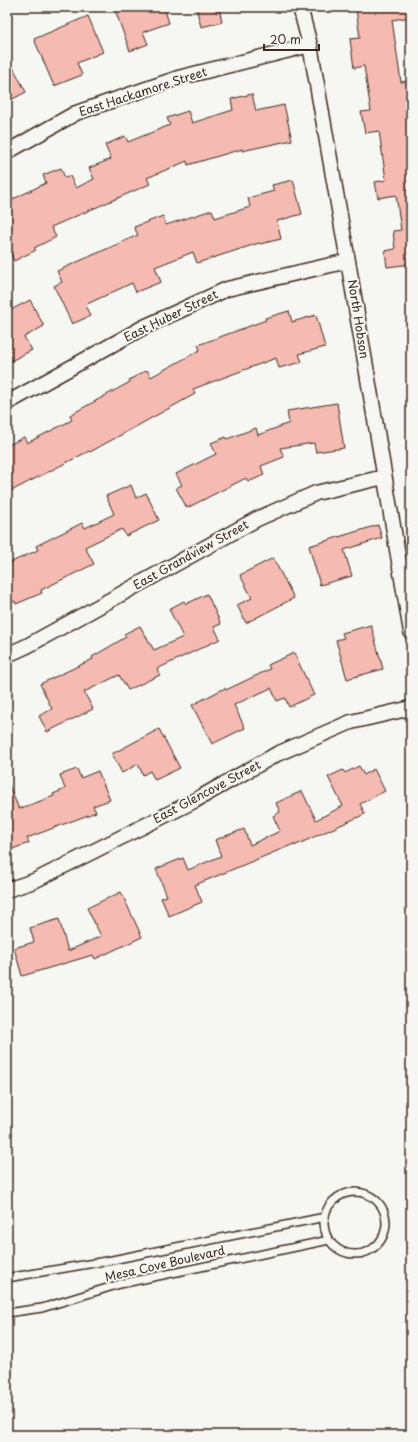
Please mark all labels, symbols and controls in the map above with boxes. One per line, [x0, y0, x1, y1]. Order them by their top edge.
scale bar [264, 26, 319, 52]
text: 20 m [270, 30, 301, 48]
street label: East Hackamore Street [76, 62, 209, 120]
street label: North Hobson [344, 278, 374, 360]
street label: East Huber Street [120, 284, 221, 346]
street label: East Grandview Street [129, 515, 252, 593]
street label: East Glencove Street [149, 755, 264, 827]
street label: Mesa Cove Boulevard [103, 1240, 227, 1286]

